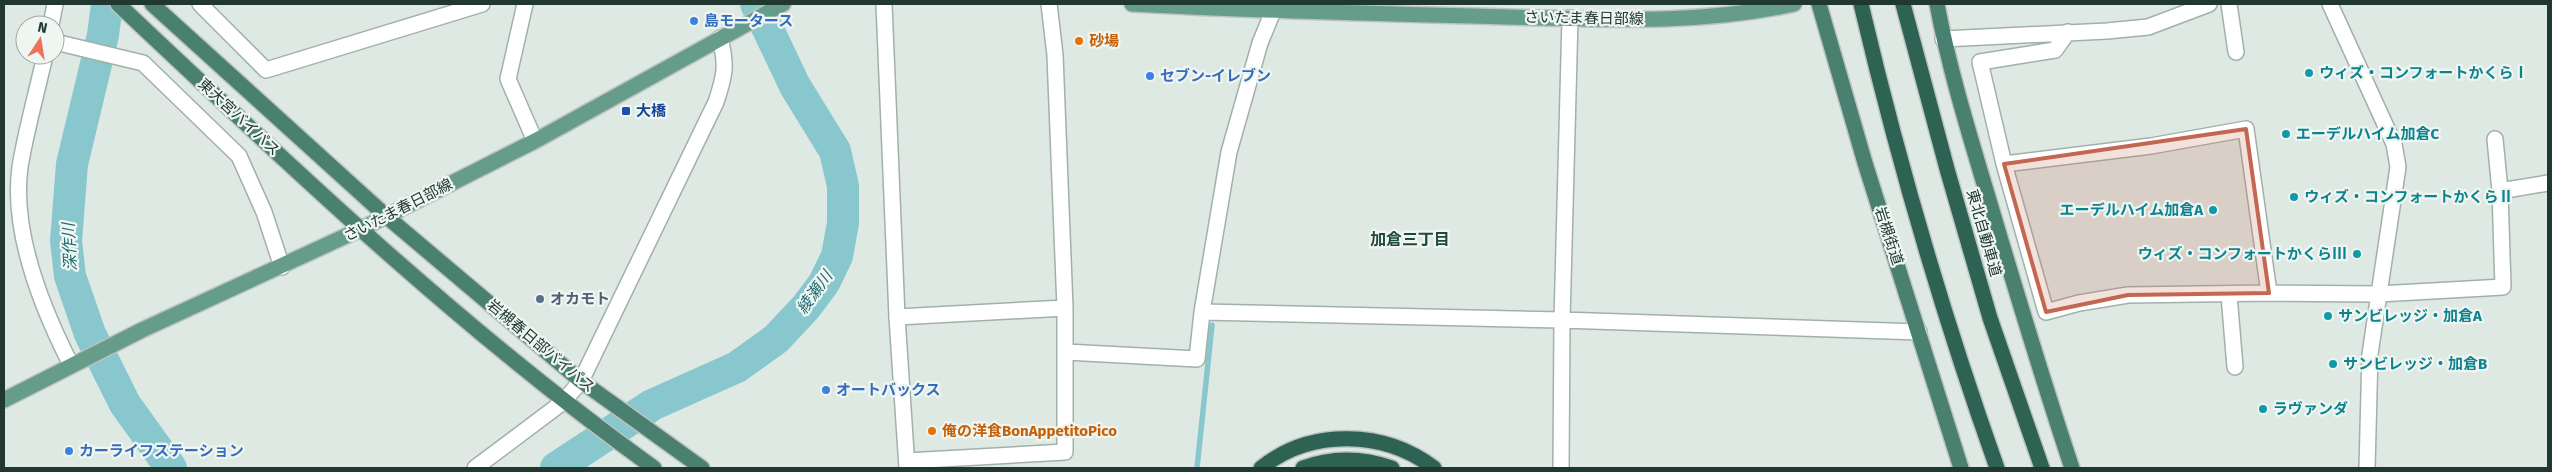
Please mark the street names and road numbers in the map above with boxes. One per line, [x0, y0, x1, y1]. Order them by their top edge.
street label: さいたま春日部線 [1524, 8, 1644, 28]
street label: 東大宮バイパス [195, 75, 283, 159]
street label: さいたま春日部線 [341, 175, 455, 245]
street label: 東北自動車道 [1963, 187, 2005, 279]
street label: 岩槻街道 [1871, 205, 1907, 267]
street label: 岩槻春日部バイパス [484, 296, 598, 396]

